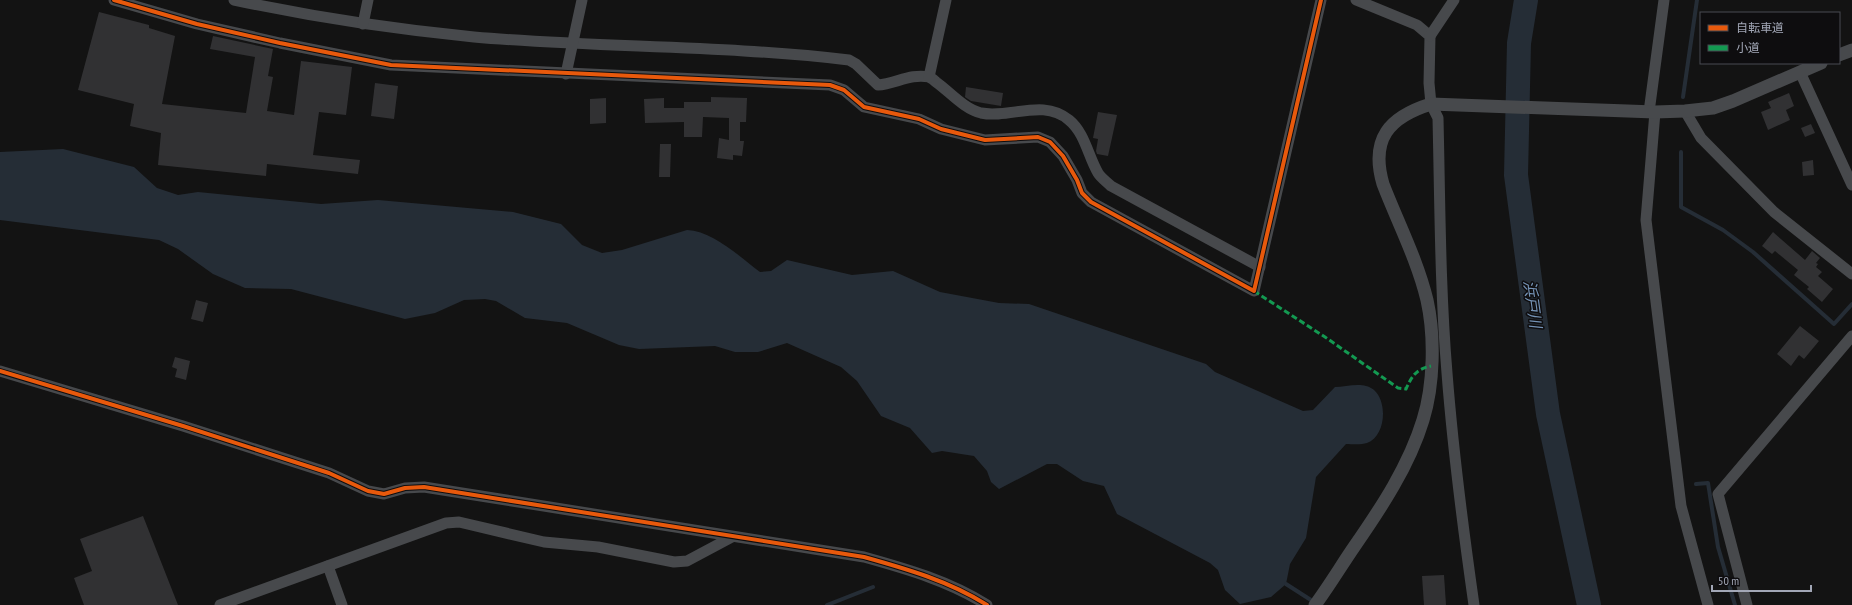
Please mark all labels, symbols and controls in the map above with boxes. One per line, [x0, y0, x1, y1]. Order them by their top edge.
legend [1700, 12, 1840, 64]
text: 自転車道 [1736, 20, 1784, 35]
text: 小道 [1736, 40, 1760, 55]
water label: 浜戸川 [1520, 279, 1547, 331]
scale bar [1712, 567, 1811, 593]
text: 50 m [1718, 573, 1739, 588]

